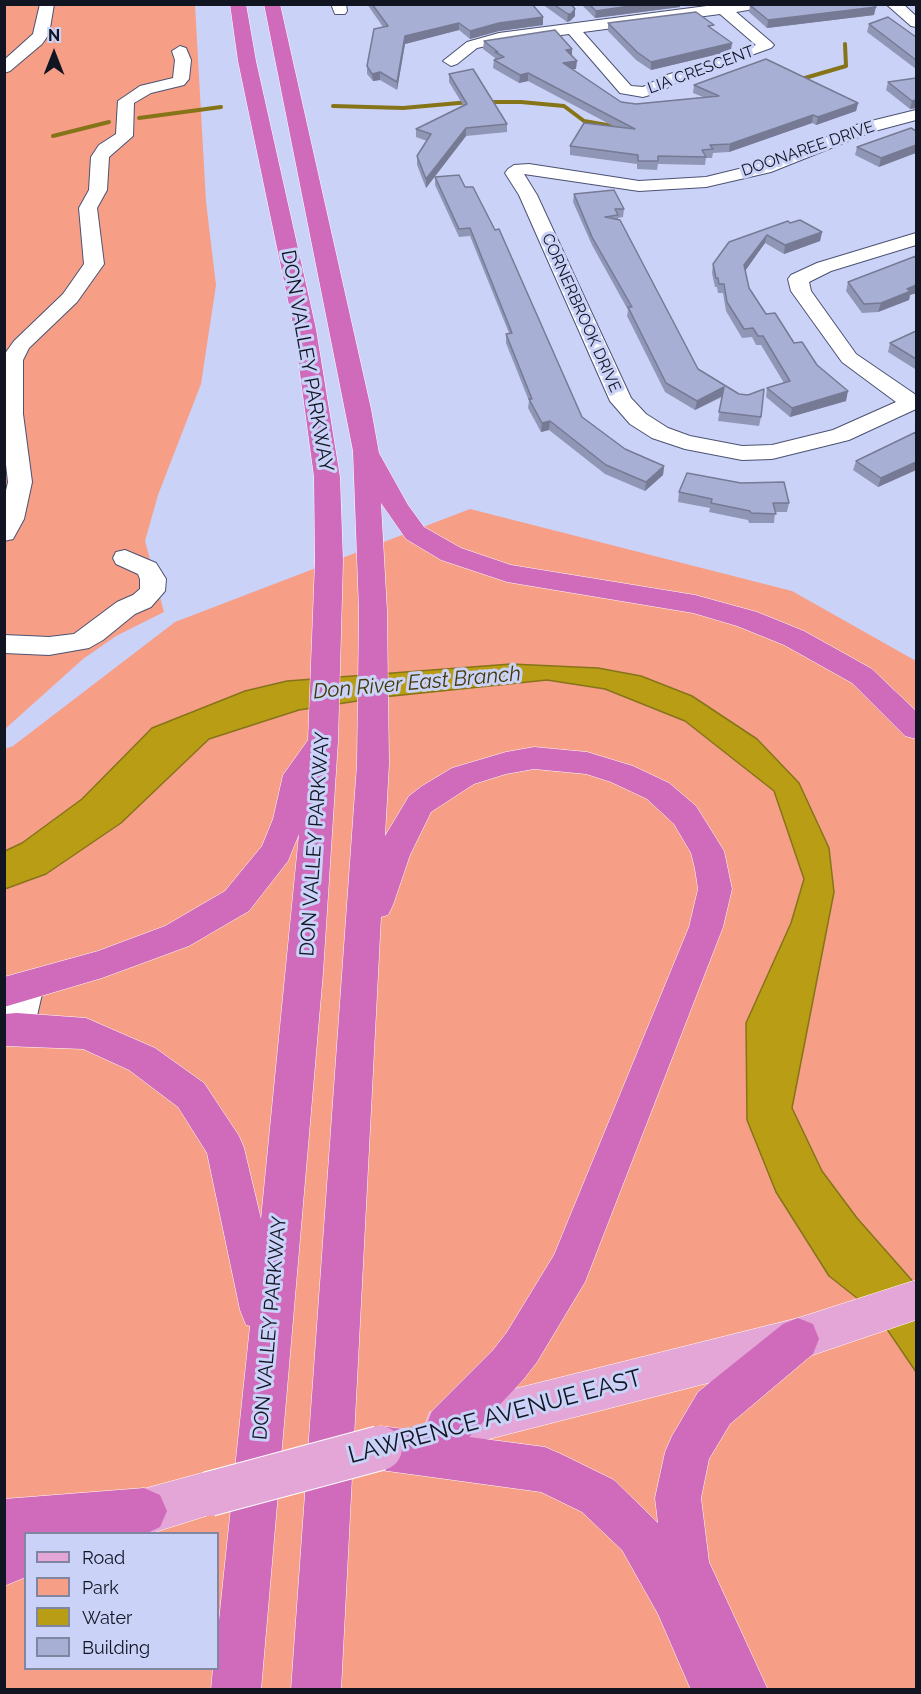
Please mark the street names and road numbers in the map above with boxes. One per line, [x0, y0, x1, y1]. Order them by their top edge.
street label: LIA CRESCENT [645, 42, 757, 98]
street label: DOONAREE DRIVE [739, 117, 877, 181]
street label: CORNERBROOK DRIVE [537, 231, 625, 395]
street label: DON VALLEY PARKWAY [276, 248, 338, 474]
street label: DON VALLEY PARKWAY [295, 731, 335, 957]
street label: DON VALLEY PARKWAY [248, 1215, 292, 1441]
street label: LAWRENCE AVENUE EAST [345, 1364, 645, 1470]

